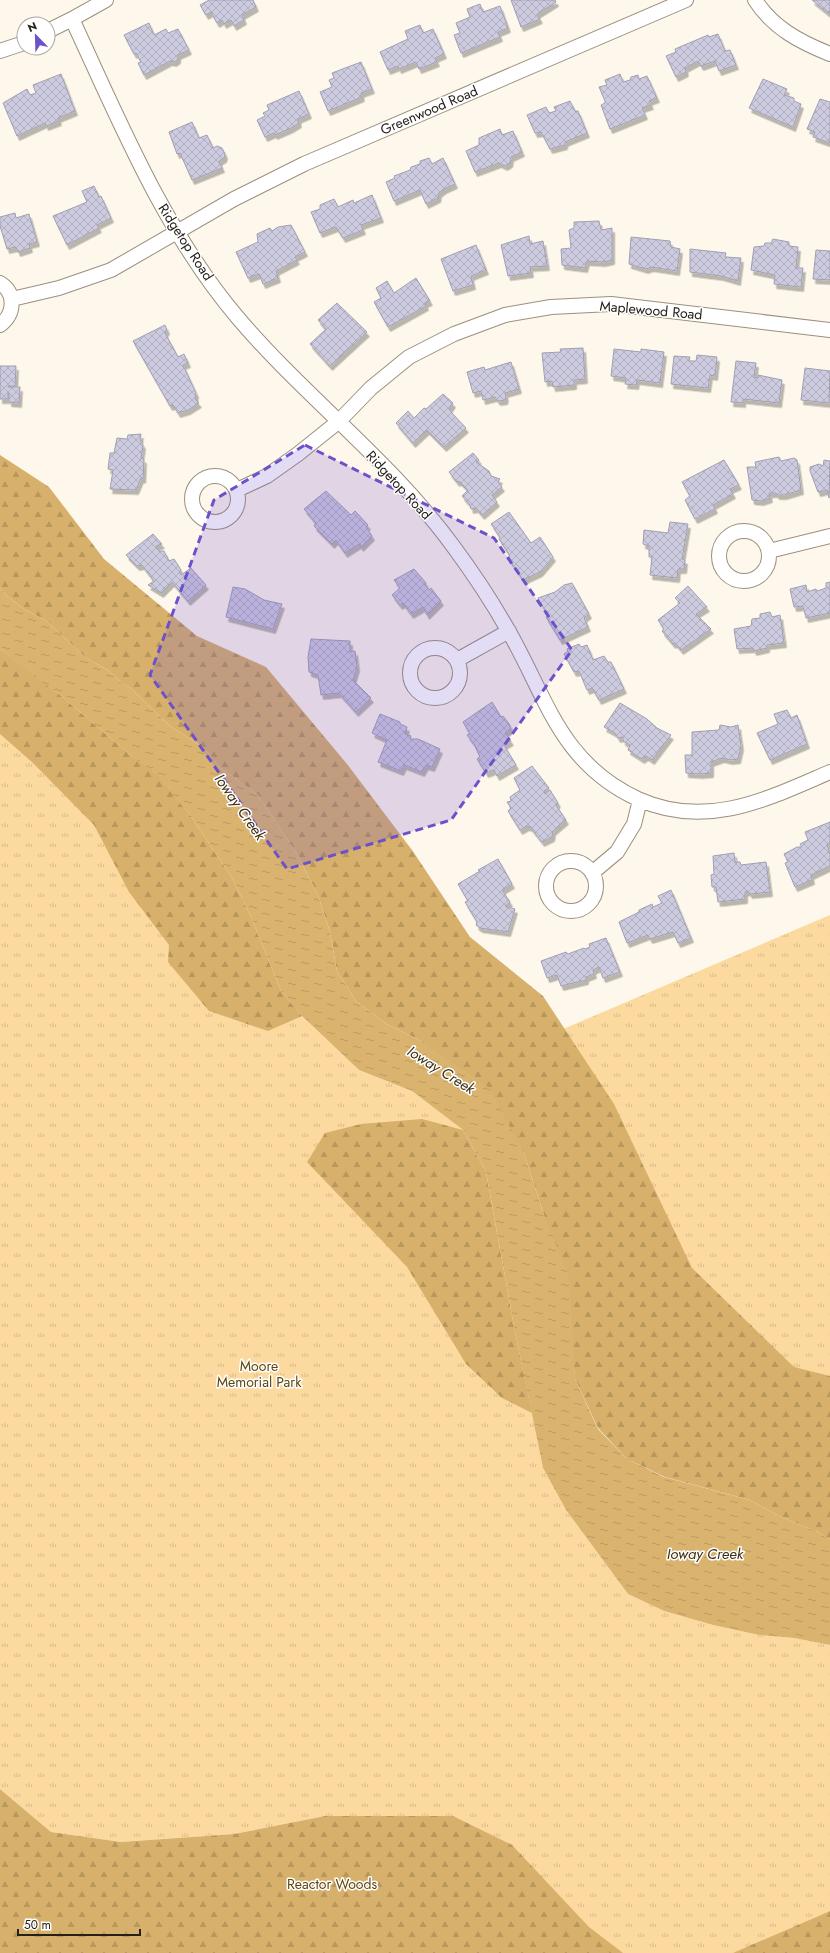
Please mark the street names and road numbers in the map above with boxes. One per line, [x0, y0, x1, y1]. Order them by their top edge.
street label: Greenwood Road [377, 80, 481, 140]
street label: Ridgetop Road [154, 200, 218, 284]
street label: Maplewood Road [599, 296, 703, 324]
street label: Ridgetop Road [362, 446, 436, 524]

